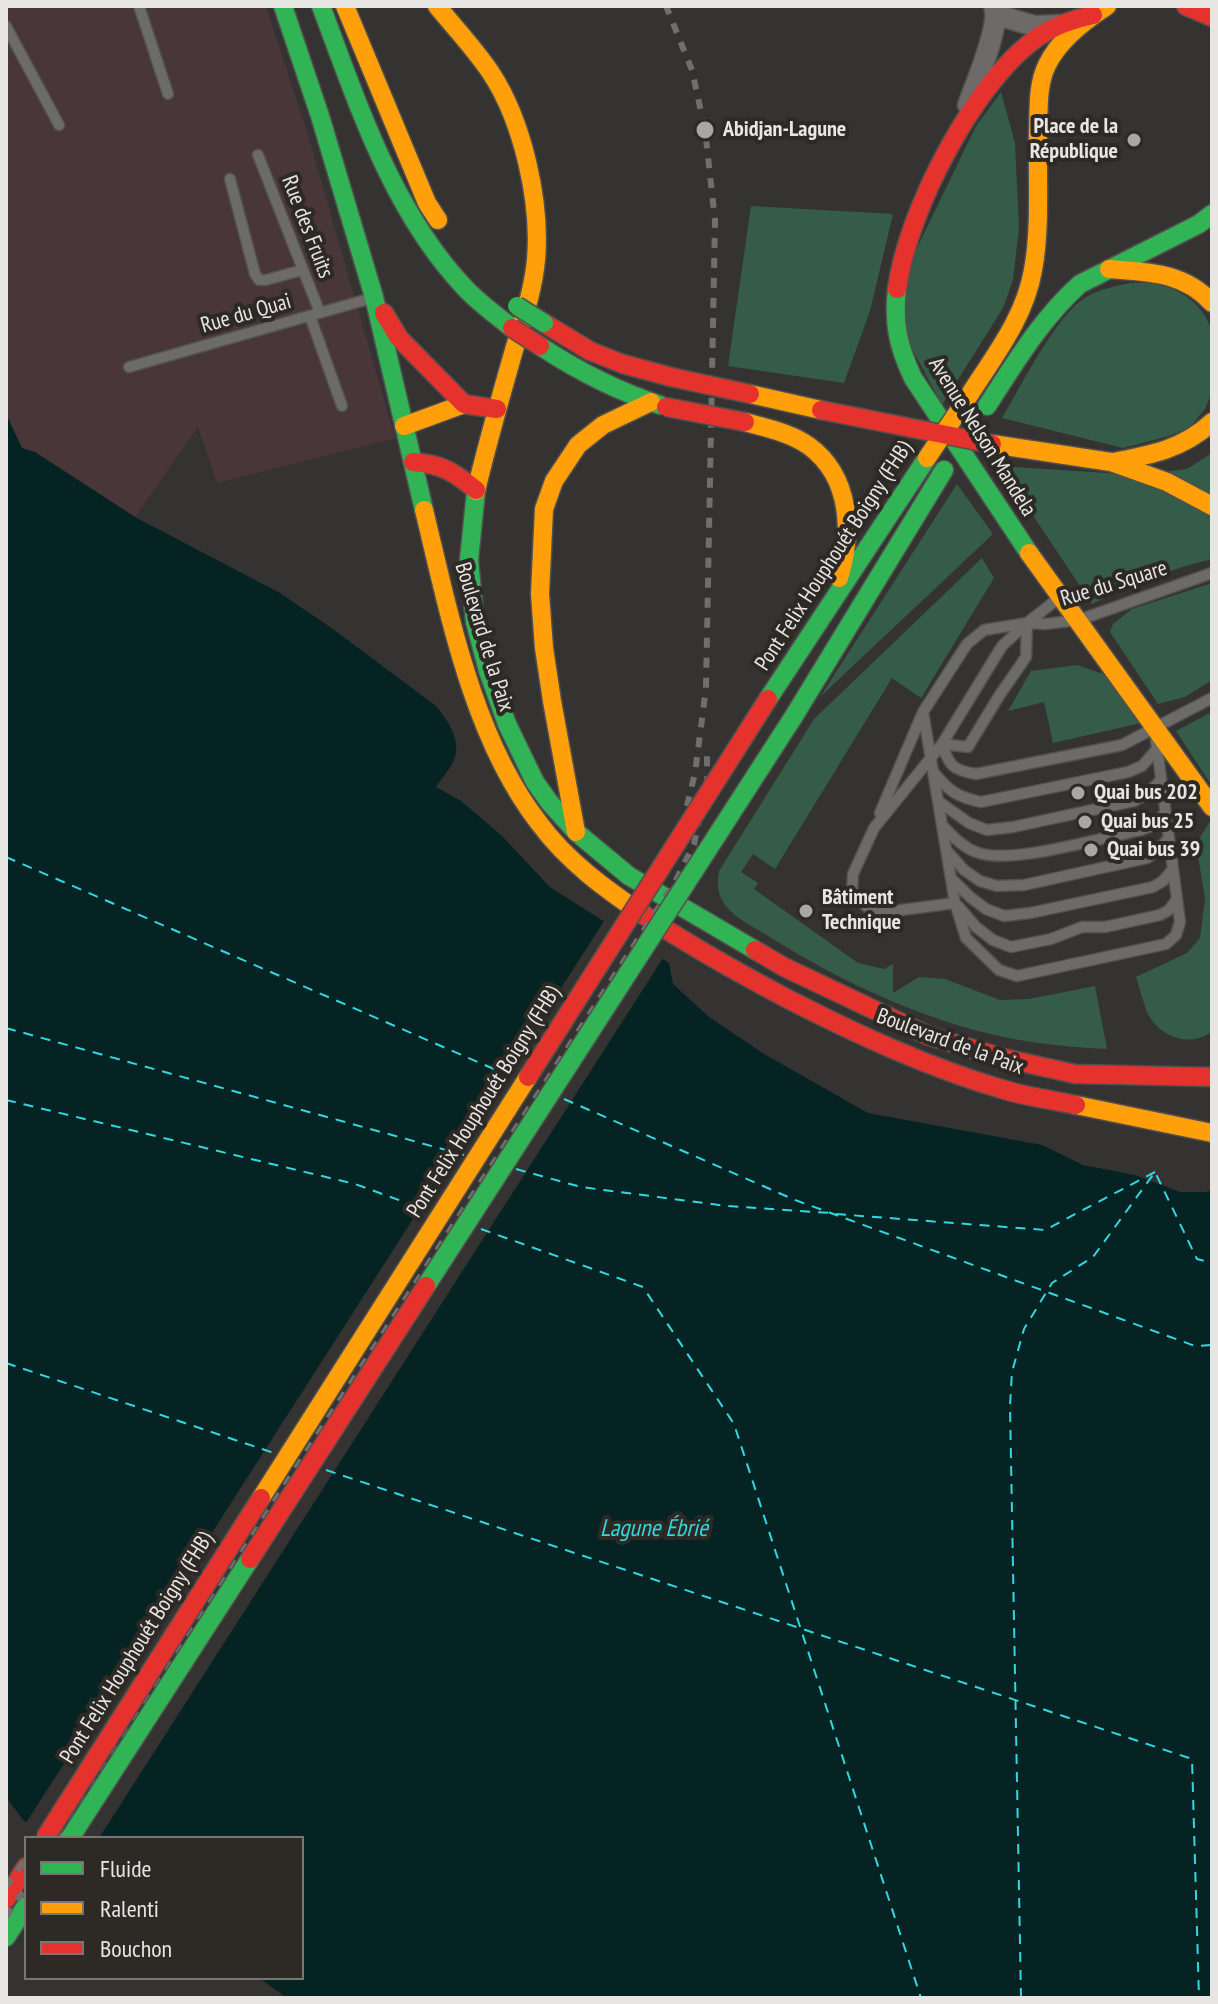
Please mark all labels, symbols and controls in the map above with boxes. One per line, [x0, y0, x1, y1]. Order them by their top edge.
place label: Place de la République [1030, 114, 1118, 166]
place label: Abidjan-Lagune [723, 117, 846, 143]
marker: Abidjan-Lagune [694, 119, 716, 141]
marker: Place de la République [1125, 131, 1143, 149]
street label: Rue des Fruits [275, 172, 339, 282]
street label: Rue du Quai [198, 289, 294, 339]
street label: Avenue Nelson Mandela [922, 353, 1042, 521]
street label: Pont Felix Houphouét Boigny (FHB) [750, 436, 918, 676]
street label: Rue du Square [1058, 555, 1170, 613]
street label: Boulevard de la Paix [449, 559, 519, 715]
place label: Quai bus 202 [1094, 780, 1198, 806]
marker: Quai bus 202 [1069, 784, 1087, 802]
place label: Quai bus 25 [1101, 809, 1194, 835]
marker: Quai bus 25 [1076, 813, 1094, 831]
place label: Quai bus 39 [1107, 837, 1200, 863]
marker: Quai bus 39 [1082, 841, 1100, 859]
place label: Bâtiment Technique [822, 885, 901, 936]
marker: Bâtiment Technique [797, 902, 815, 920]
street label: Pont Felix Houphouét Boigny (FHB) [402, 981, 566, 1223]
street label: Boulevard de la Paix [873, 1003, 1027, 1081]
water label: Lagune Ébrié [600, 1515, 708, 1543]
street label: Pont Felix Houphouét Boigny (FHB) [55, 1527, 219, 1769]
legend [24, 1836, 304, 1980]
text: Fluide [100, 1853, 151, 1884]
text: Ralenti [100, 1893, 159, 1924]
text: Bouchon [100, 1933, 172, 1964]

